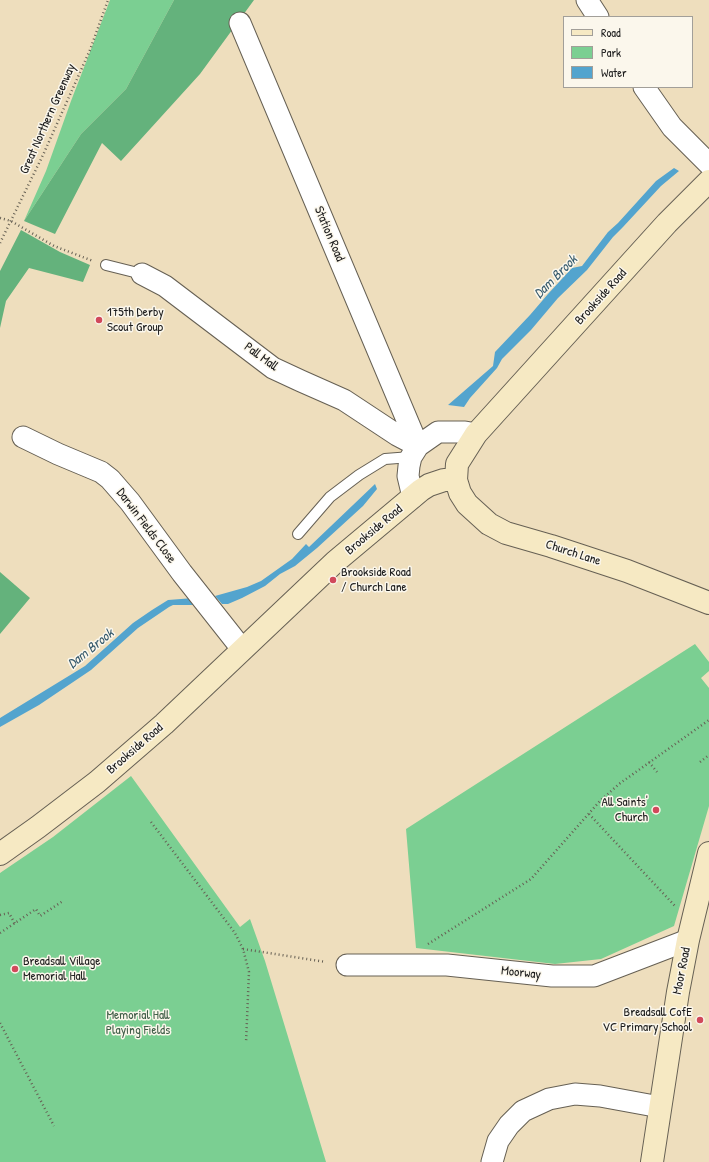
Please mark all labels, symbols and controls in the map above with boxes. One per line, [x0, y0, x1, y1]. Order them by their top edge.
legend [563, 16, 693, 88]
text: Road [601, 24, 621, 41]
text: Park [601, 44, 621, 61]
street label: Great Northern Greenway [17, 61, 79, 177]
text: Water [601, 64, 627, 81]
street label: Station Road [310, 204, 348, 264]
water label: Dam Brook [531, 252, 581, 302]
street label: Brookside Road [572, 266, 630, 328]
place label: 175th Derby Scout Group [107, 305, 164, 336]
marker: 175th Derby Scout Group [94, 315, 104, 325]
street label: Pall Mall [241, 339, 281, 375]
street label: Darwin Fields Close [113, 486, 179, 566]
street label: Brookside Road [342, 502, 406, 558]
street label: Church Lane [543, 537, 603, 569]
place label: Brookside Road / Church Lane [341, 565, 411, 596]
marker: Brookside Road / Church Lane [328, 575, 338, 585]
water label: Dam Brook [65, 625, 117, 673]
street label: Brookside Road [103, 720, 167, 778]
place label: All Saints' Church [602, 795, 648, 826]
marker: All Saints' Church [651, 805, 661, 815]
street label: Moor Road [670, 946, 694, 996]
place label: Breadsall Village Memorial Hall [23, 954, 101, 985]
street label: Moorway [500, 963, 542, 983]
marker: Breadsall Village Memorial Hall [10, 964, 20, 974]
place label: Breadsall CofE VC Primary School [603, 1005, 692, 1036]
park label: Memorial Hall Playing Fields [106, 1008, 170, 1039]
marker: Breadsall CofE VC Primary School [695, 1015, 705, 1025]

